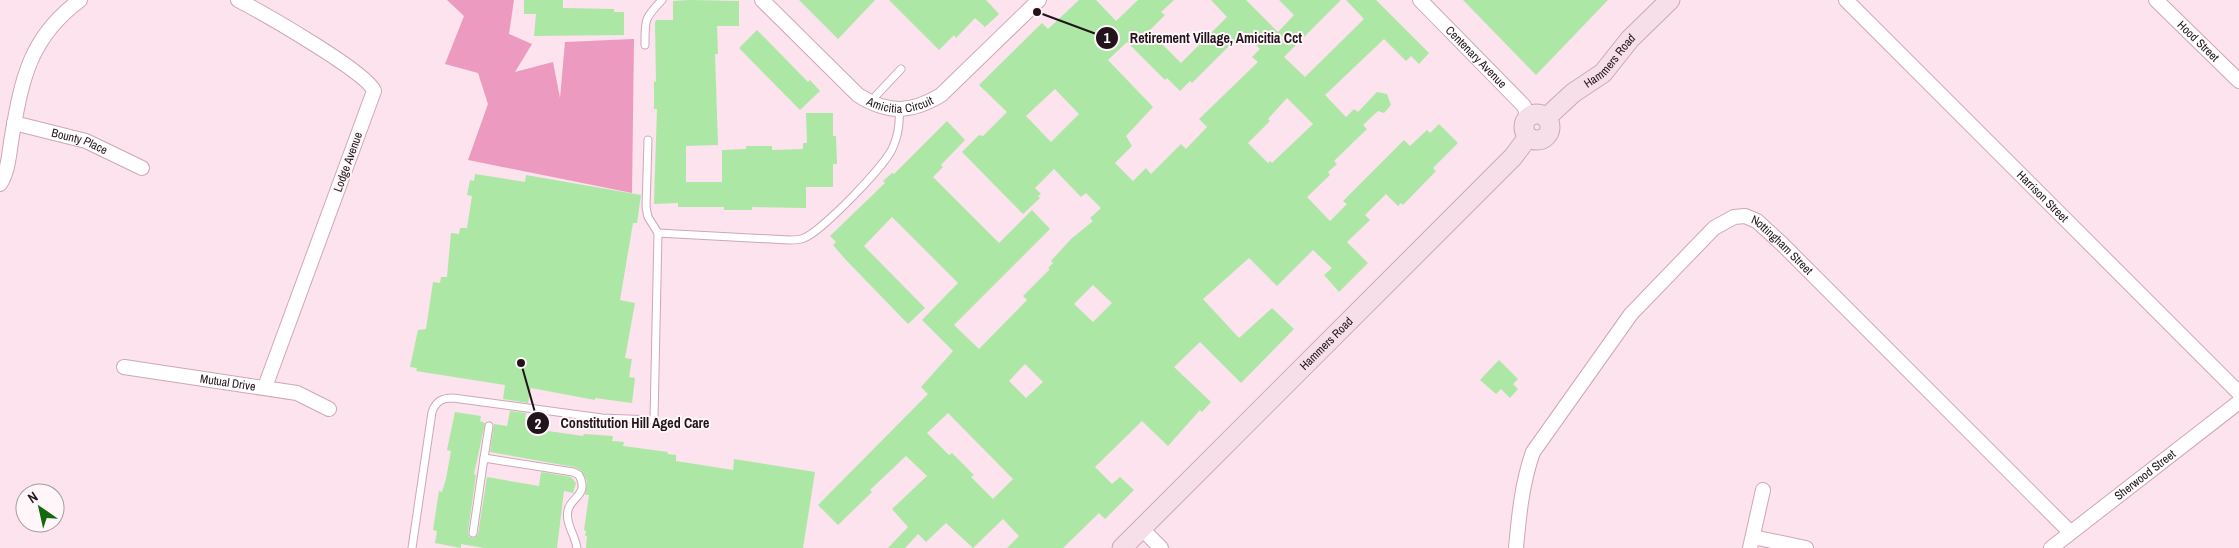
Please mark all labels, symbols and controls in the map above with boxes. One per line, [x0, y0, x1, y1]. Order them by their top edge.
street label: Hood Street [2174, 17, 2223, 65]
callout: Retirement Village, Amicitia Cct [1094, 23, 1312, 52]
street label: Centenary Avenue [1442, 23, 1510, 92]
text: 1 [1104, 27, 1111, 48]
text: Retirement Village, Amicitia Cct [1130, 29, 1302, 47]
street label: Hammers Road [1581, 30, 1639, 92]
street label: Amicitia Circuit [863, 92, 936, 117]
street label: Bounty Place [50, 125, 110, 158]
street label: Lodge Avenue [330, 130, 366, 194]
street label: Harrison Street [2013, 167, 2072, 226]
street label: Nottingham Street [1749, 212, 1817, 279]
street label: Hammers Road [1296, 314, 1356, 374]
street label: Mutual Drive [199, 371, 257, 395]
callout: Constitution Hill Aged Care [526, 409, 720, 438]
text: 2 [535, 413, 542, 434]
text: Constitution Hill Aged Care [561, 414, 709, 432]
street label: Sherwood Street [2111, 446, 2179, 504]
north arrow [15, 483, 65, 533]
text: N [24, 487, 41, 507]

